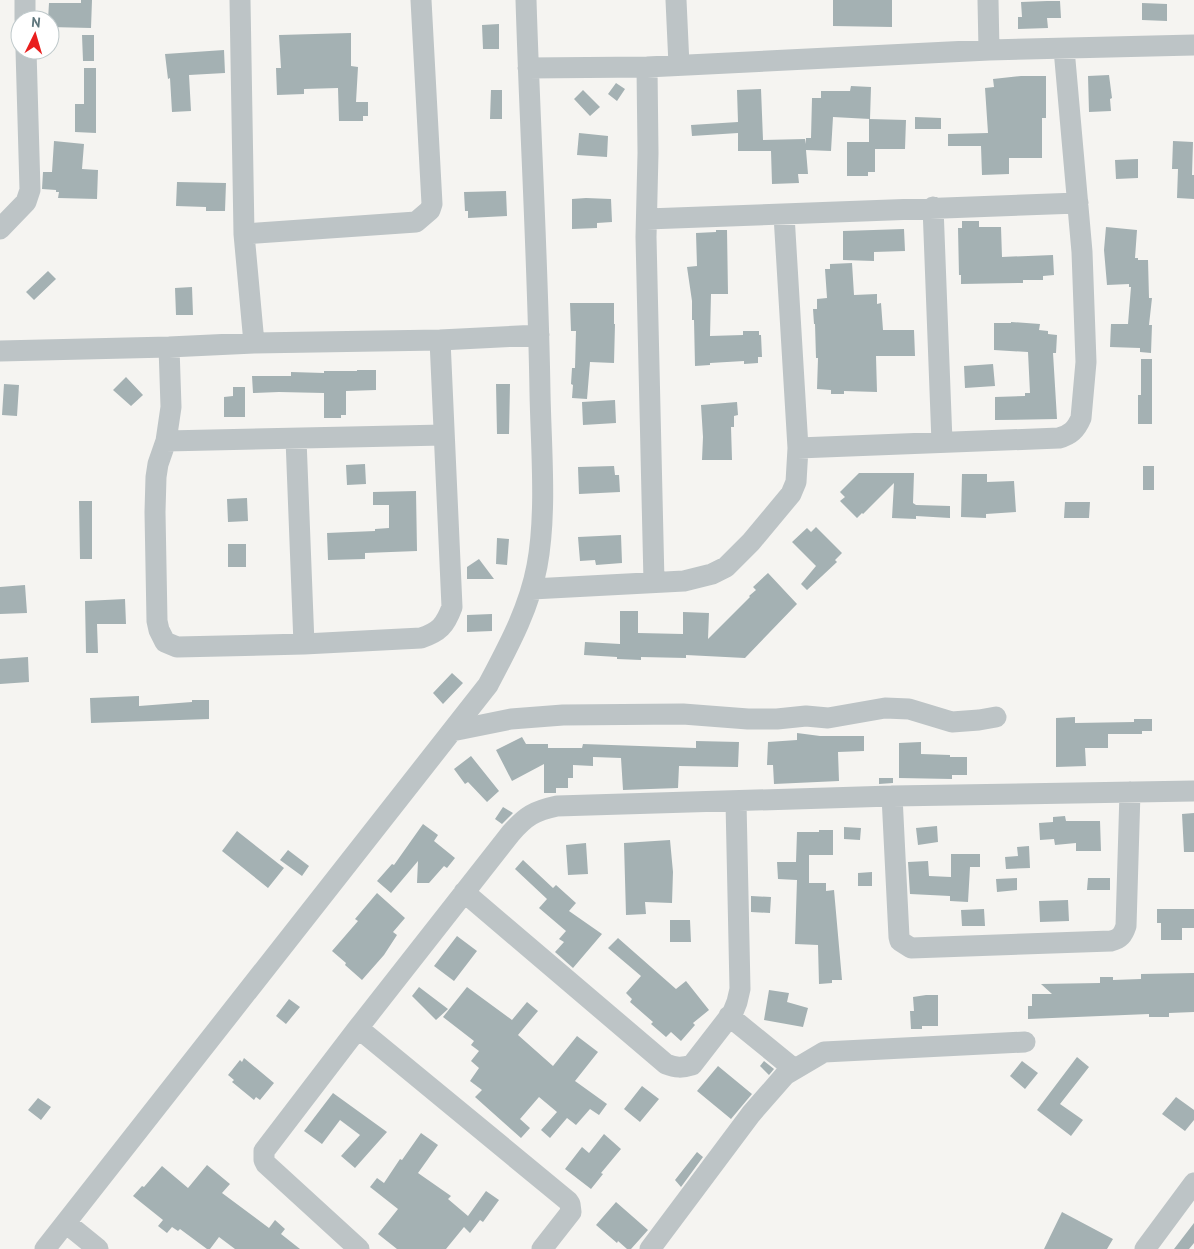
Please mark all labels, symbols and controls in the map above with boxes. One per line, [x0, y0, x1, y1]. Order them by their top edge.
north arrow [10, 10, 60, 60]
text: N [31, 13, 42, 31]

